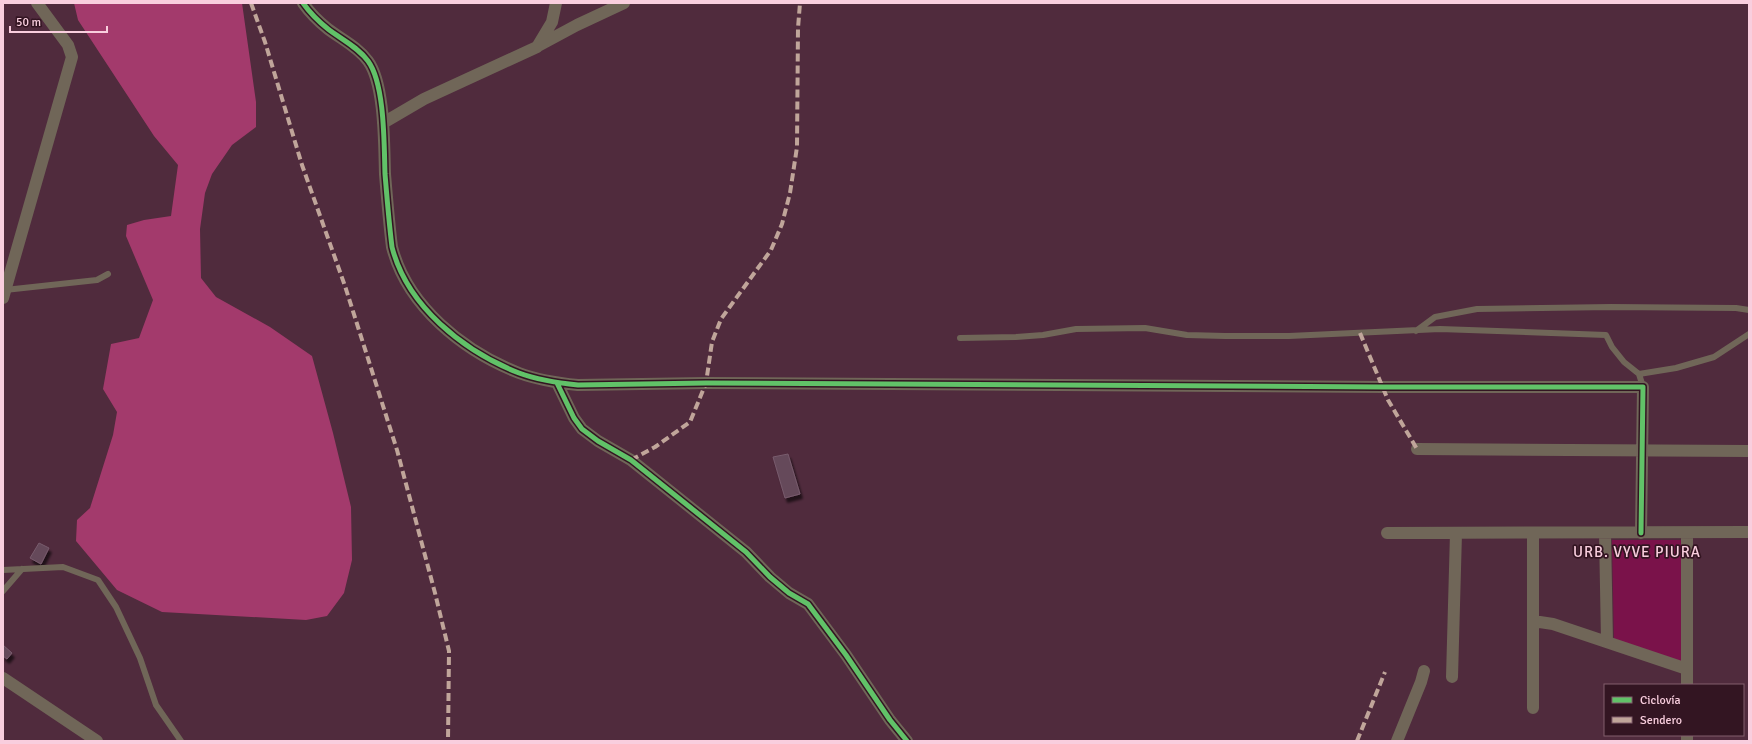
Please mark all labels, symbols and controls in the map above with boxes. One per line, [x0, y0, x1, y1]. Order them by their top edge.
scale bar [10, 8, 107, 34]
text: 50 m [16, 15, 41, 30]
district label: URB. VYVE PIURA [1573, 543, 1701, 561]
legend [1604, 684, 1744, 736]
text: Ciclovía [1640, 693, 1681, 708]
text: Sendero [1640, 713, 1682, 728]

